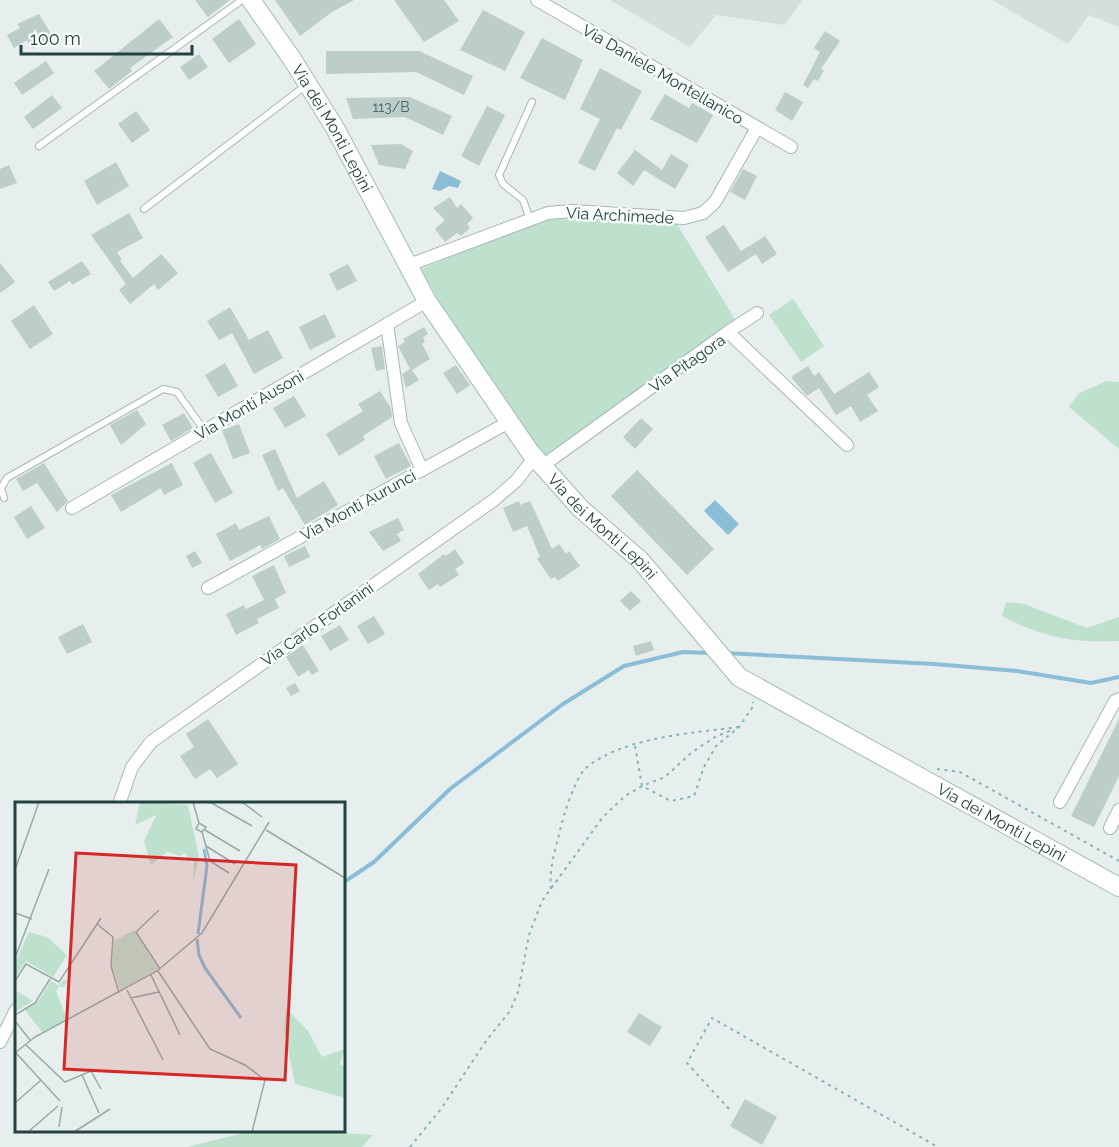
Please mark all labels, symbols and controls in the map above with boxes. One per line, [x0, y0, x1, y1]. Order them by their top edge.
scale bar [21, 18, 192, 56]
street label: Via Daniele Montellanico [579, 20, 747, 128]
text: 100 m [30, 28, 81, 49]
street label: Via dei Monti Lepini [288, 61, 376, 196]
house number: 113/B [372, 99, 410, 115]
street label: Via Archimede [566, 203, 674, 228]
street label: Via Pitagora [646, 330, 729, 397]
street label: Via Monti Ausoni [191, 367, 307, 444]
street label: Via Monti Aurunci [297, 466, 419, 545]
street label: Via dei Monti Lepini [544, 470, 661, 583]
street label: Via Carlo Forlanini [257, 578, 377, 670]
street label: Via dei Monti Lepini [934, 779, 1070, 866]
inset map [15, 802, 345, 1132]

